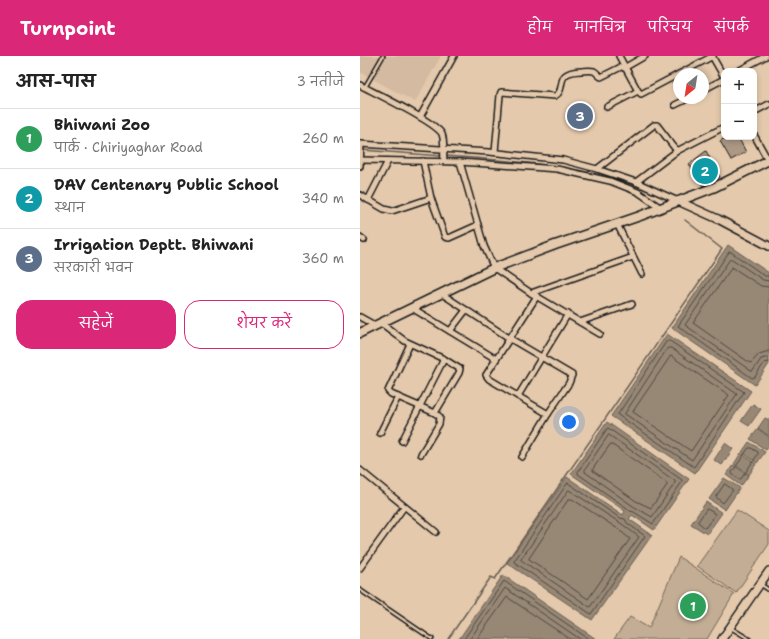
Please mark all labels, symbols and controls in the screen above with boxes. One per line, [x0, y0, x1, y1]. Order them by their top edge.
text: Turnpoint [20, 16, 116, 41]
text: होम [528, 18, 552, 36]
text: मानचित्र [574, 18, 626, 36]
text: परिचय [648, 18, 692, 36]
text: संपर्क [714, 18, 749, 36]
north arrow [673, 68, 709, 104]
map controls [721, 68, 757, 140]
button: + [721, 68, 757, 104]
text: आस-पास [16, 70, 96, 92]
text: 3 नतीजे [297, 73, 344, 90]
pin: 3 [567, 101, 593, 131]
button: − [721, 104, 757, 140]
text: Bhiwani Zoo [54, 115, 150, 135]
text: 1 [26, 130, 32, 147]
text: 260 m [302, 130, 344, 147]
text: पार्क · Chiriyaghar Road [54, 139, 203, 156]
pin: 2 [692, 156, 718, 186]
text: DAV Centenary Public School [54, 175, 279, 195]
text: 2 [24, 190, 34, 207]
text: 340 m [302, 190, 344, 207]
text: स्थान [54, 199, 85, 216]
text: Irrigation Deptt. Bhiwani [54, 235, 254, 255]
text: 3 [24, 250, 34, 267]
text: 360 m [302, 250, 344, 267]
text: सरकारी भवन [54, 259, 133, 276]
button: सहेजें [16, 300, 176, 349]
button: शेयर करें [184, 300, 344, 349]
your location [559, 412, 579, 432]
pin: 1 [680, 591, 706, 621]

